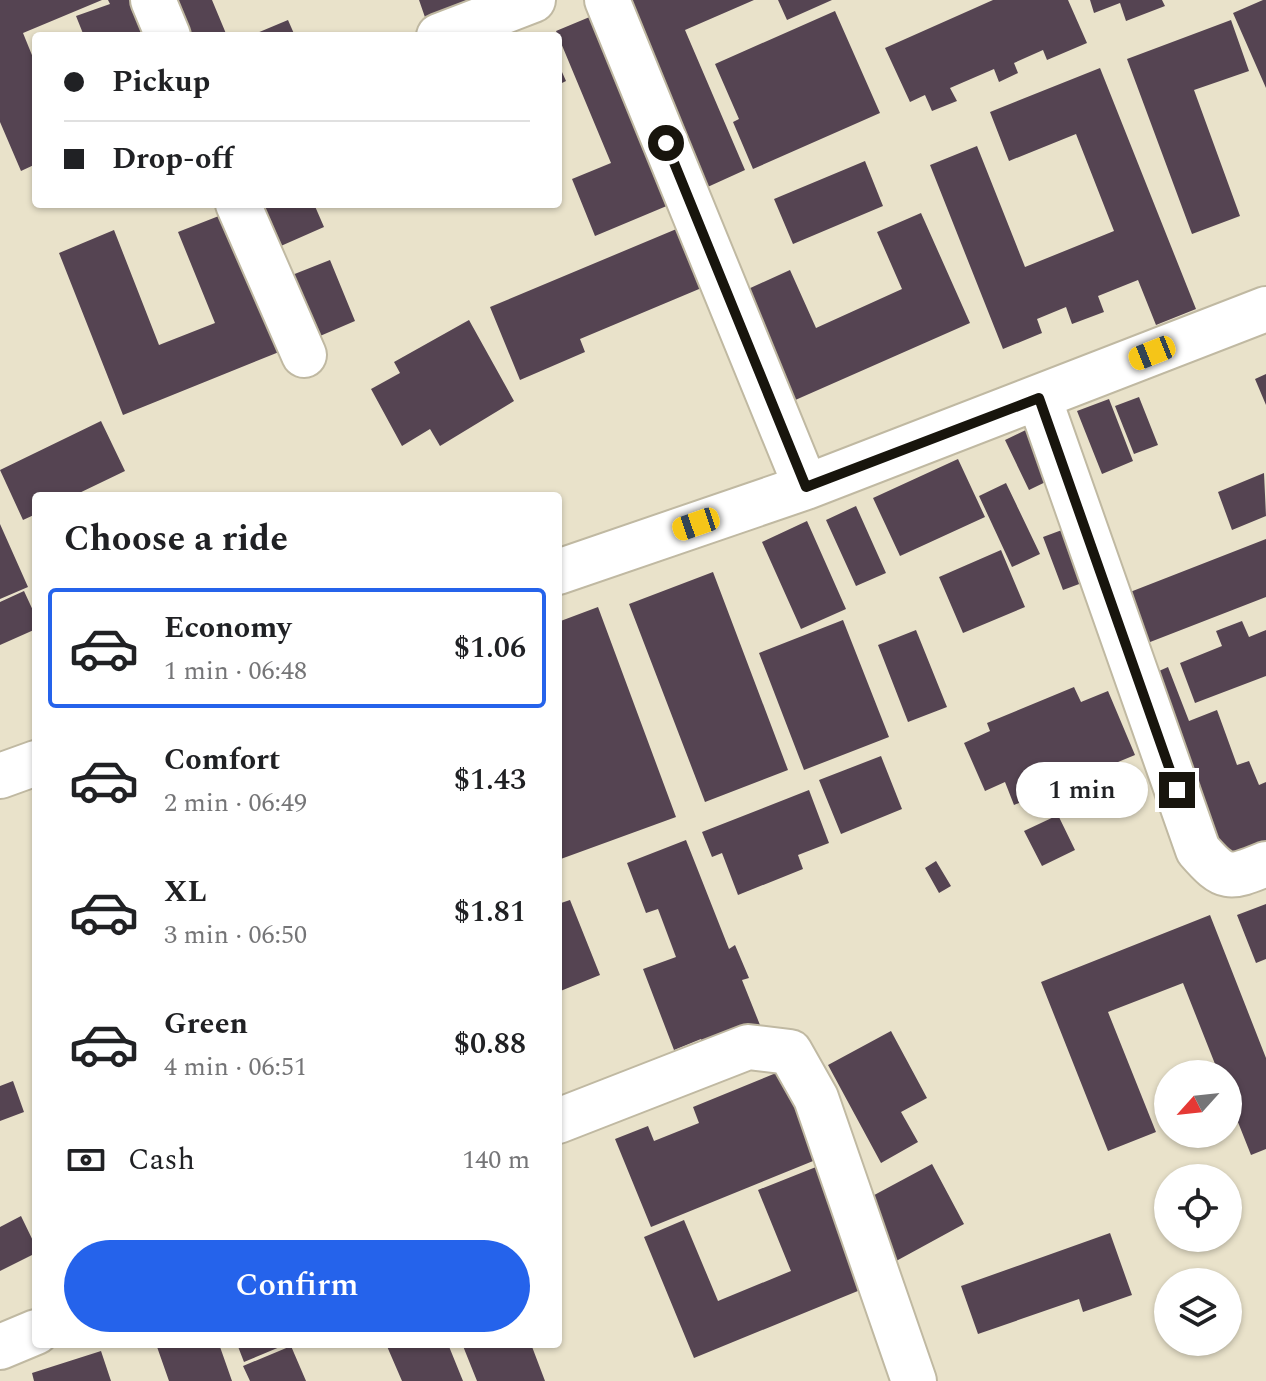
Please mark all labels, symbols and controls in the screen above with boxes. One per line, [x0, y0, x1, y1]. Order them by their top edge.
text: Pickup [112, 59, 210, 105]
route start [648, 125, 684, 161]
text: Drop-off [112, 136, 233, 182]
car [1125, 333, 1179, 373]
car [669, 505, 723, 543]
text: Choose a ride [64, 512, 288, 567]
text: Economy [164, 605, 291, 651]
icon: car [68, 612, 140, 684]
text: $1.06 [454, 625, 526, 671]
text: 1 min · 06:48 [164, 651, 307, 691]
text: Comfort [164, 737, 280, 783]
icon: car [68, 744, 140, 816]
text: $1.43 [454, 757, 526, 803]
callout: 1 min [1017, 762, 1149, 818]
text: 1 min [1048, 770, 1116, 810]
route end [1159, 772, 1195, 808]
text: 2 min · 06:49 [164, 783, 307, 823]
text: XL [164, 869, 207, 915]
icon: car [68, 876, 140, 948]
text: $1.81 [454, 889, 526, 935]
text: 3 min · 06:50 [164, 915, 307, 955]
text: Green [164, 1001, 248, 1047]
icon: car [68, 1008, 140, 1080]
text: $0.88 [454, 1021, 526, 1067]
text: 4 min · 06:51 [164, 1047, 307, 1087]
north arrow [1154, 1060, 1242, 1148]
map controls [1154, 1060, 1242, 1356]
text: Cash [128, 1137, 195, 1183]
icon: cash [64, 1138, 108, 1182]
text: 140 m [462, 1140, 530, 1180]
button: locate [1154, 1164, 1242, 1252]
button: Confirm [64, 1240, 530, 1332]
button: layers [1154, 1268, 1242, 1356]

